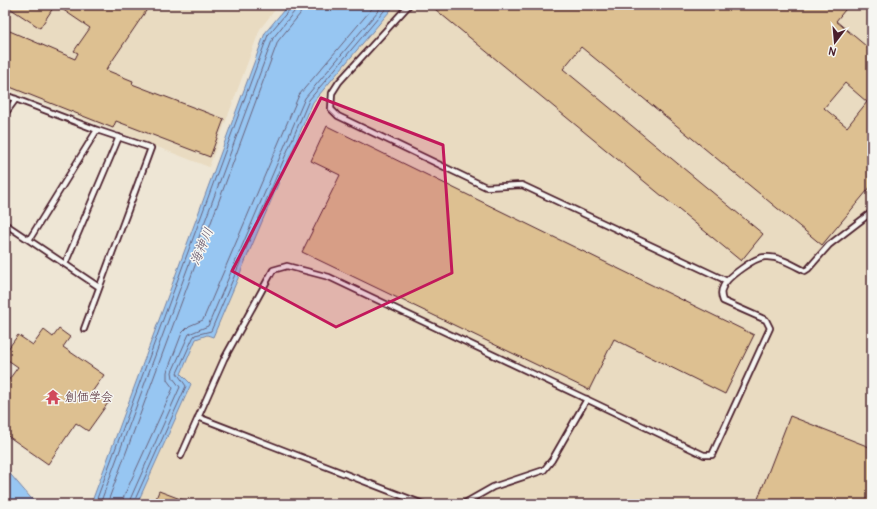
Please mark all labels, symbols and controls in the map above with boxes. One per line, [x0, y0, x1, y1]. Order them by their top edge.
north arrow [815, 22, 855, 62]
text: N [826, 44, 838, 58]
water label: 海神川 [187, 225, 217, 267]
temple icon: 創価学会 [44, 388, 62, 406]
place label: 創価学会 [65, 390, 113, 405]

